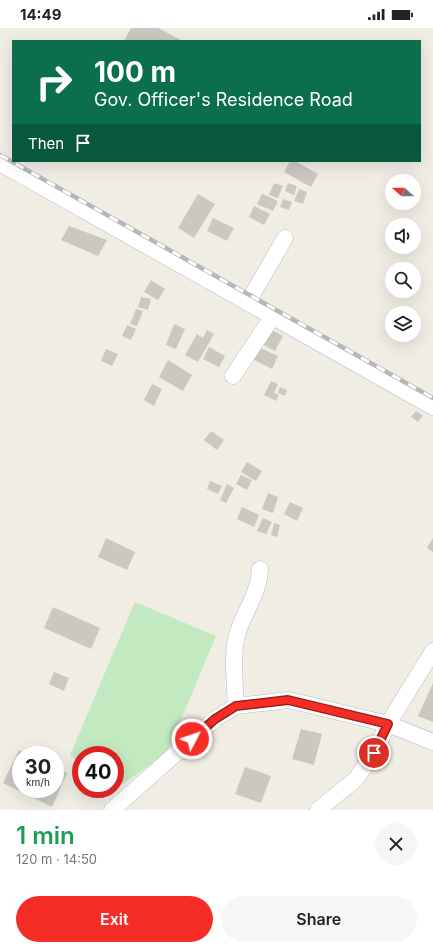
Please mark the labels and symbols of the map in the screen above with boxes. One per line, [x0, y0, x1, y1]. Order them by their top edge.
north arrow [385, 174, 421, 210]
position arrow [171, 718, 213, 760]
pin [357, 736, 391, 770]
speed limit sign: 40 [72, 746, 124, 798]

